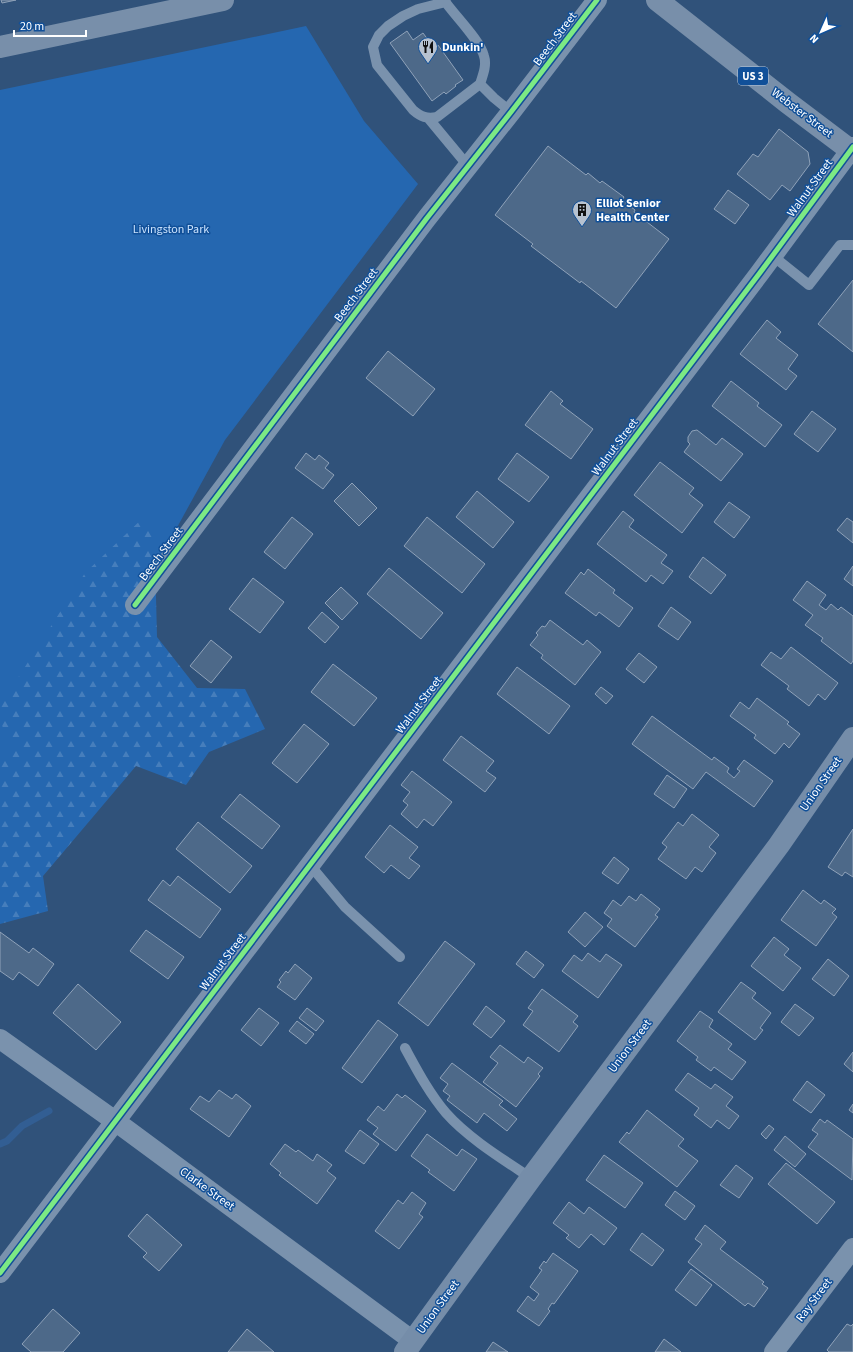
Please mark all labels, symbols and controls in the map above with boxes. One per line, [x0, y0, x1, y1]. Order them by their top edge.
street label: Beech Street [529, 9, 581, 69]
scale bar [14, 12, 86, 38]
north arrow [801, 12, 841, 52]
text: 20 m [20, 18, 44, 35]
text: N [806, 31, 822, 47]
restaurant icon: Dunkin' [417, 36, 439, 64]
place label: Dunkin' [442, 39, 484, 56]
road number: US 3 [738, 67, 768, 85]
street label: Webster Street [768, 84, 836, 142]
street label: Walnut Street [783, 156, 837, 220]
place label: Elliot Senior Health Center [596, 195, 669, 226]
building icon: Elliot Senior Health Center [571, 199, 593, 227]
park label: Livingston Park [133, 221, 209, 238]
street label: Beech Street [330, 265, 382, 325]
street label: Walnut Street [588, 415, 642, 479]
street label: Beech Street [135, 524, 187, 584]
street label: Walnut Street [392, 673, 446, 737]
street label: Union Street [796, 753, 846, 815]
street label: Walnut Street [196, 930, 250, 994]
street label: Union Street [604, 1016, 656, 1076]
street label: Clarke Street [176, 1163, 238, 1215]
street label: Ray Street [792, 1275, 836, 1325]
street label: Union Street [413, 1277, 463, 1337]

